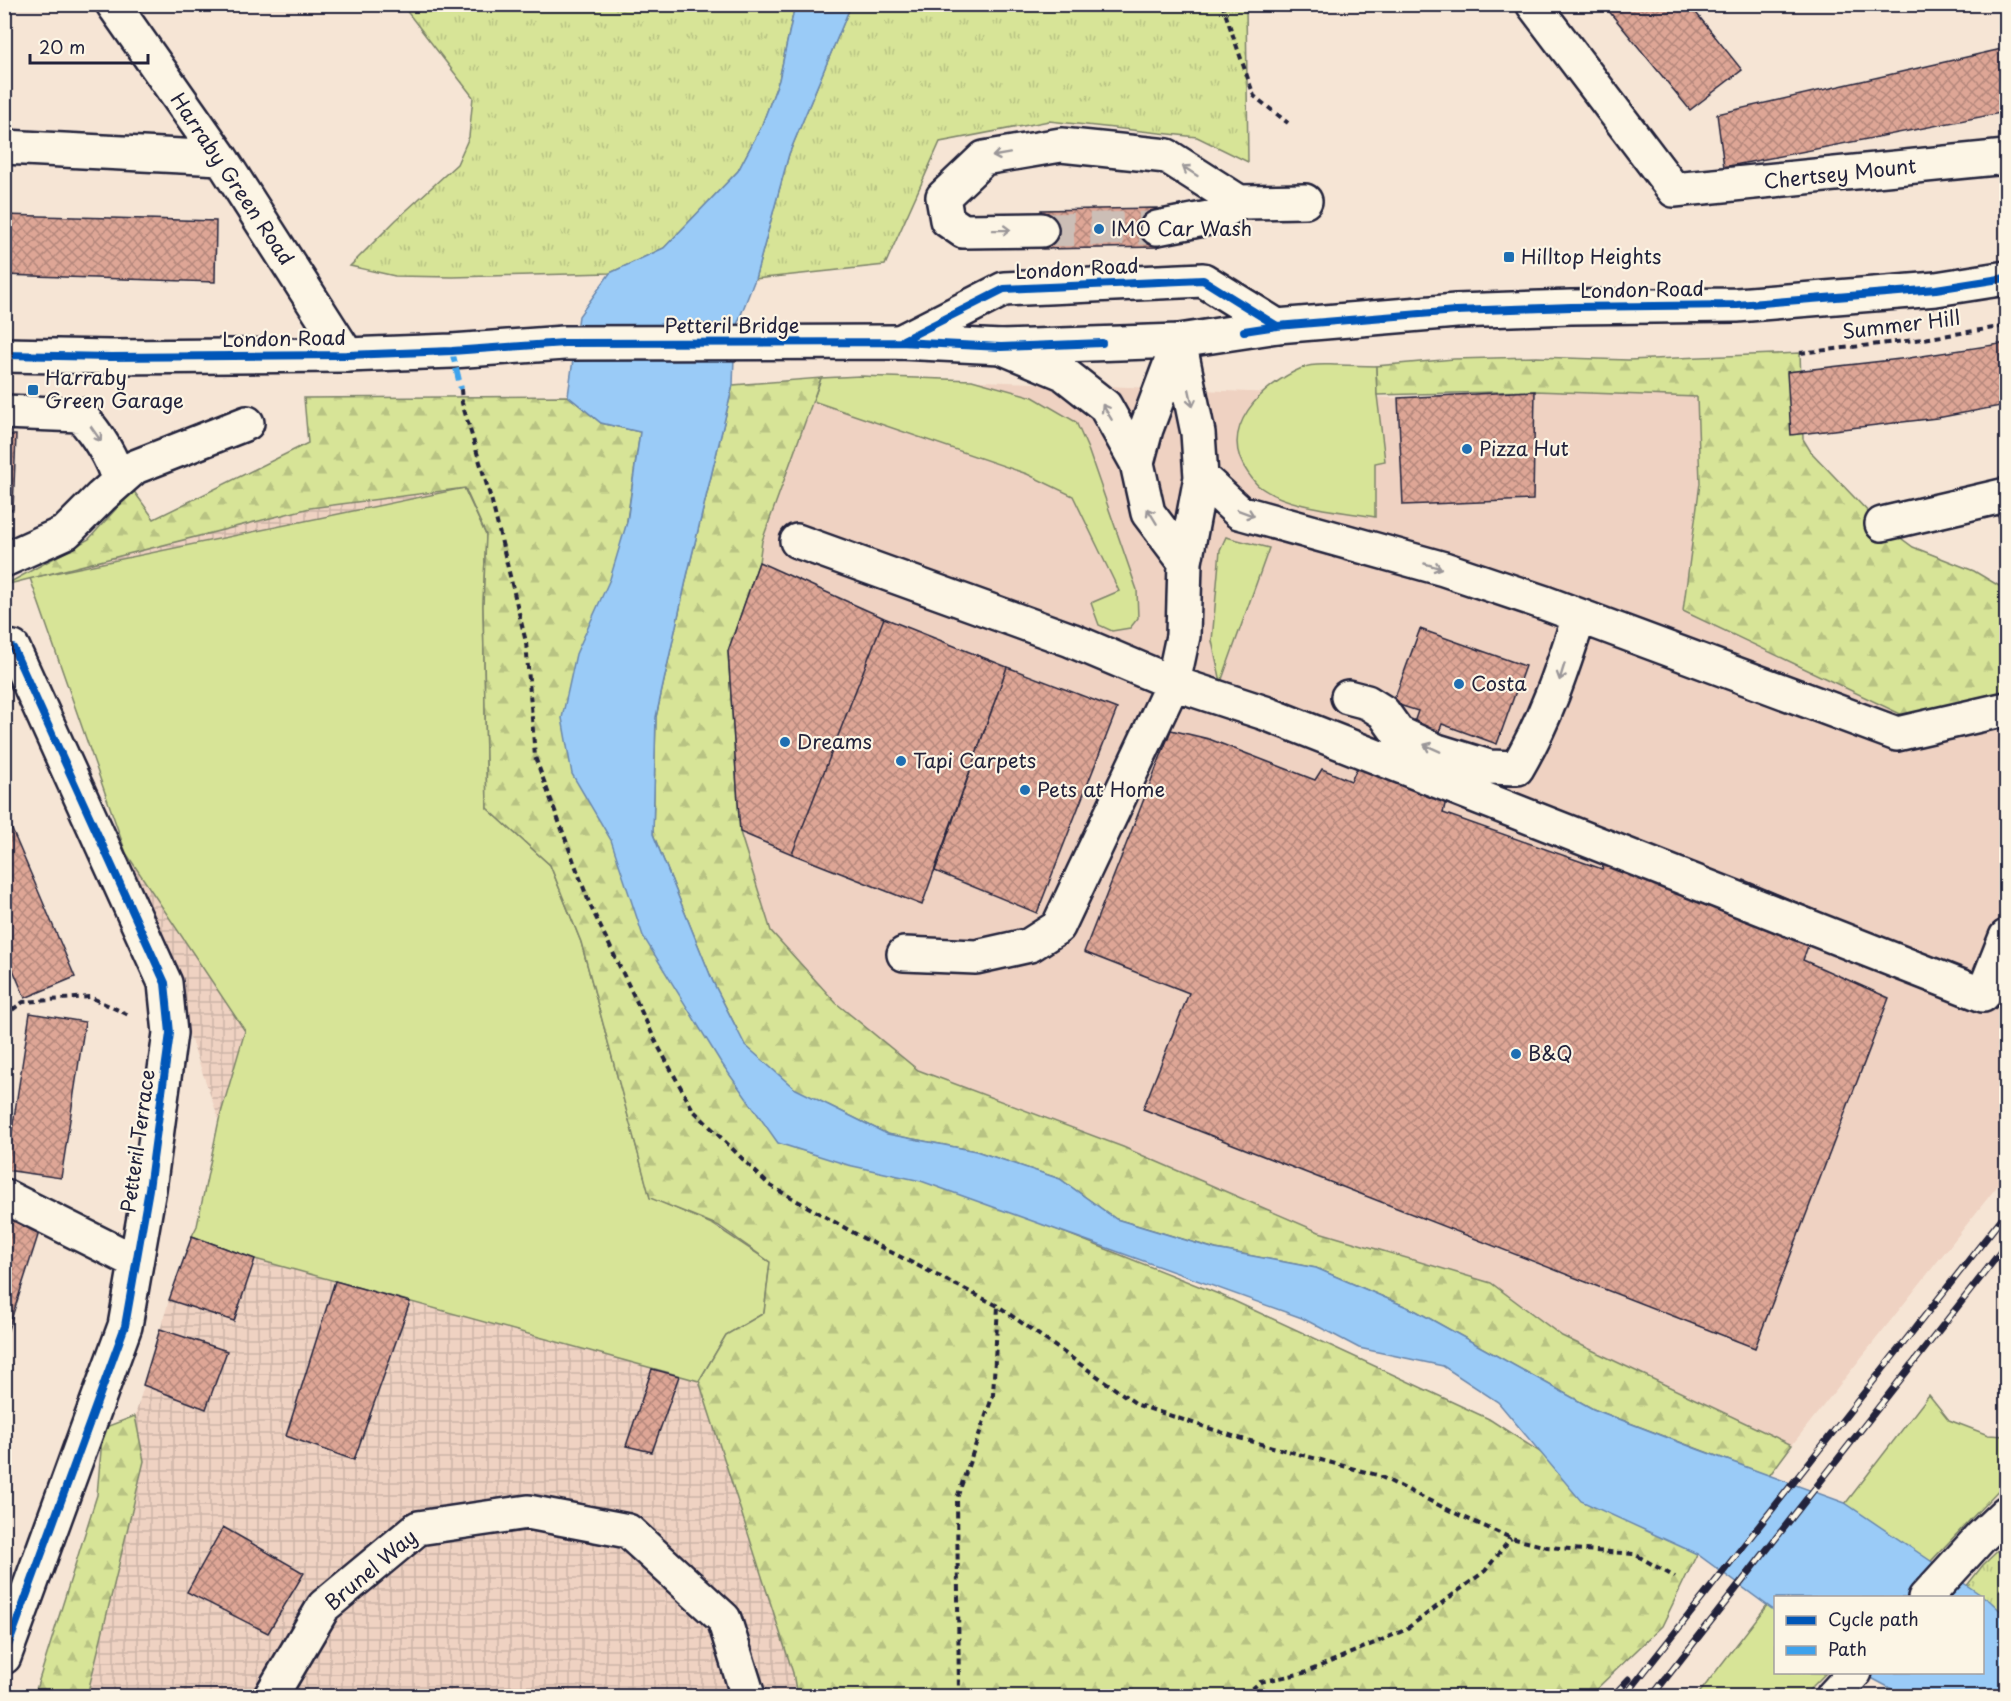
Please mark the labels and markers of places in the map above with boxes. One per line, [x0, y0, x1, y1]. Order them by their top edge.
place label: IMO Car Wash [1111, 213, 1252, 243]
marker: IMO Car Wash [1092, 222, 1106, 236]
place label: Hilltop Heights [1521, 241, 1661, 271]
marker: Hilltop Heights [1502, 250, 1516, 264]
place label: Harraby Green Garage [45, 362, 184, 415]
marker: Harraby Green Garage [26, 383, 40, 397]
place label: Pizza Hut [1479, 433, 1569, 463]
marker: Pizza Hut [1460, 442, 1474, 456]
place label: Costa [1471, 668, 1527, 698]
marker: Costa [1452, 677, 1466, 691]
place label: Dreams [797, 726, 872, 756]
marker: Dreams [778, 735, 792, 749]
place label: Tapi Carpets [913, 745, 1036, 775]
marker: Tapi Carpets [894, 754, 908, 768]
place label: Pets at Home [1037, 774, 1165, 804]
marker: Pets at Home [1018, 783, 1032, 797]
place label: B&Q [1528, 1038, 1573, 1068]
marker: B&Q [1509, 1047, 1523, 1061]

